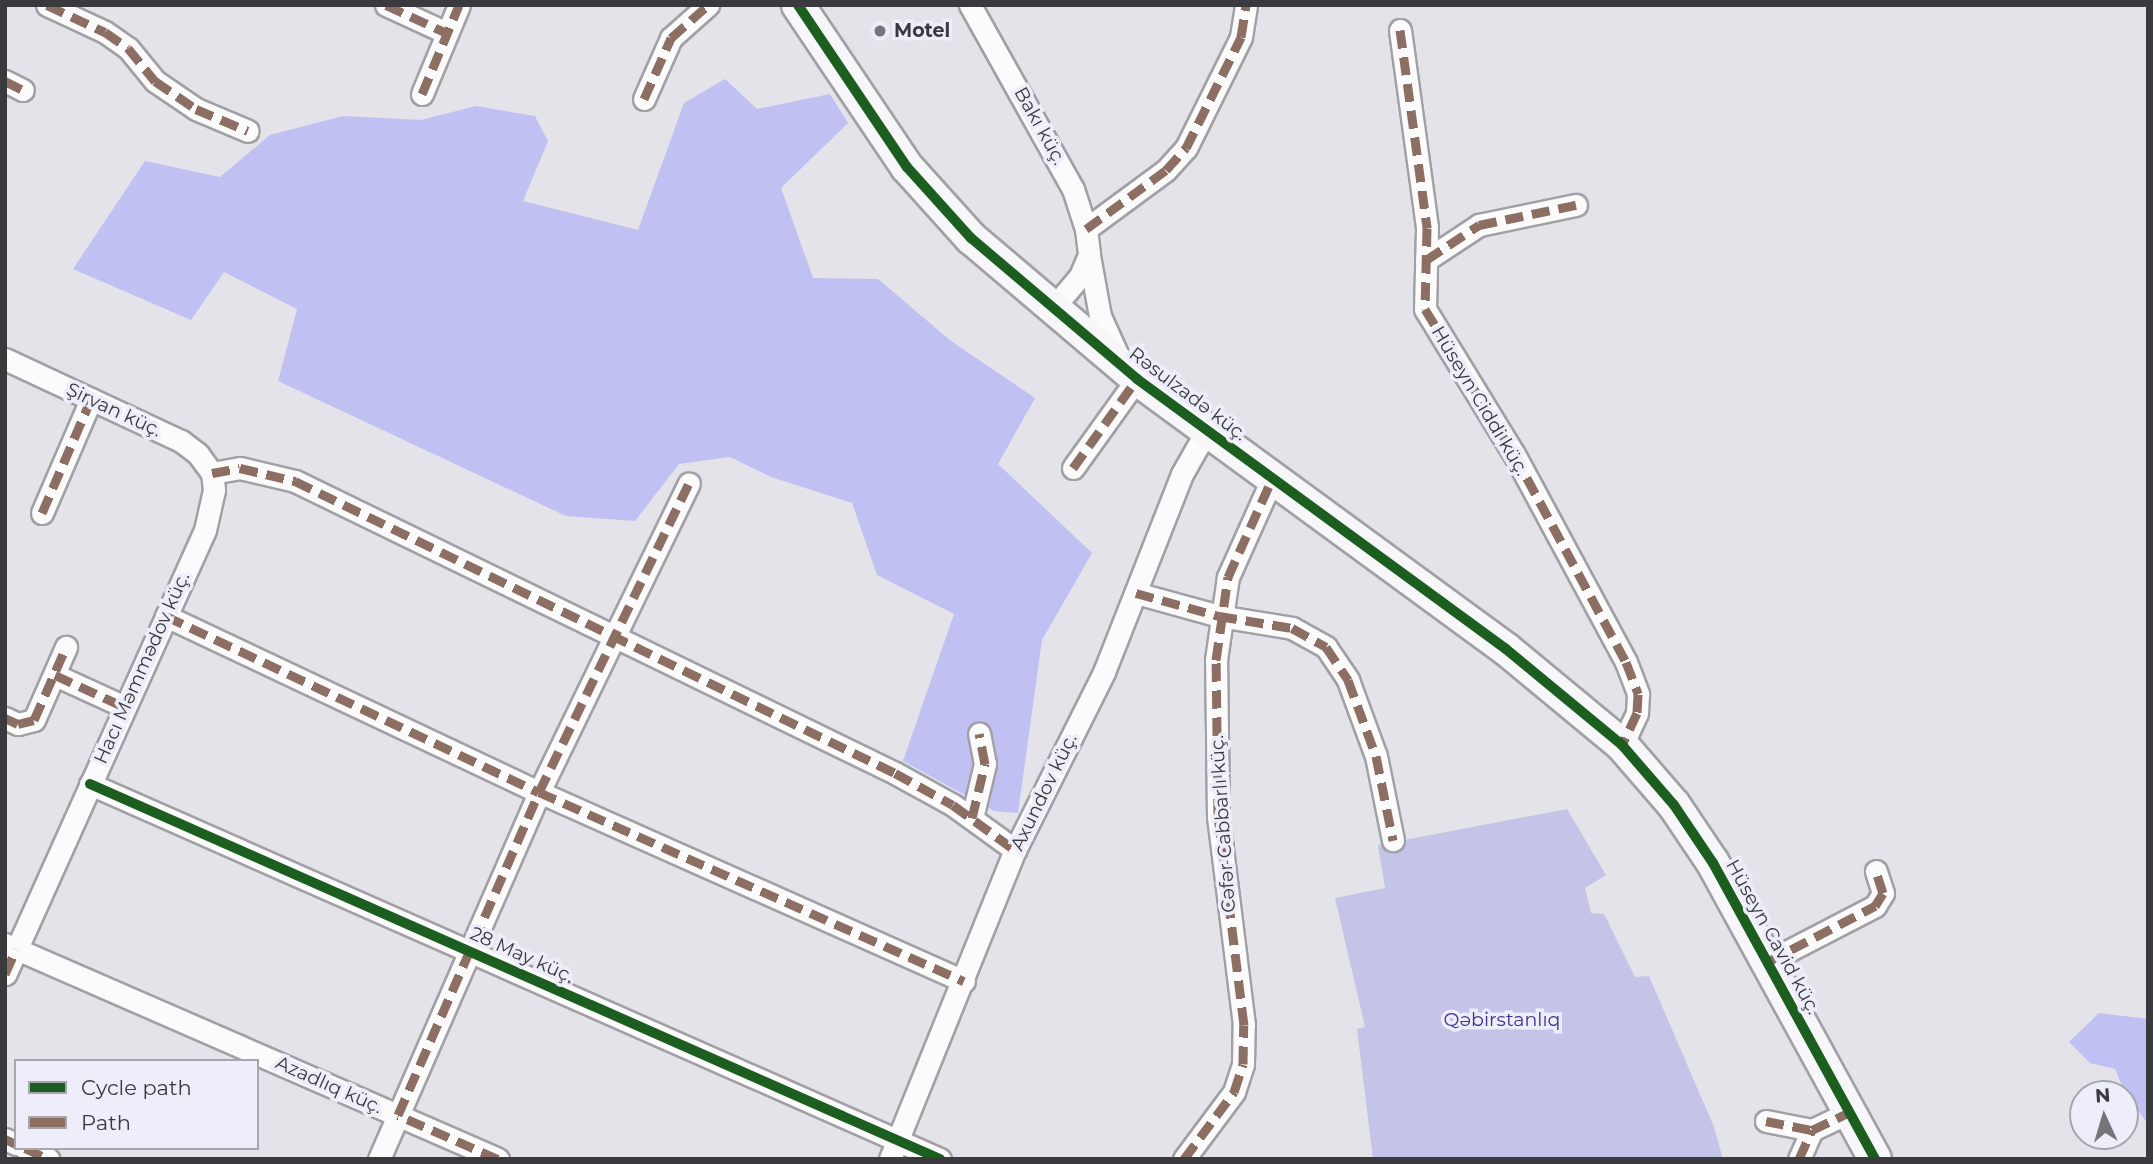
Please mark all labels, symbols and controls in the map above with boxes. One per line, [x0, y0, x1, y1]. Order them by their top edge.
place label: Motel [894, 20, 950, 42]
marker: Motel [872, 23, 888, 39]
street label: Bakı küç. [1009, 83, 1071, 169]
street label: Hüseyn Ciddi küç. [1426, 322, 1534, 480]
street label: Rəsulzadə küç. [1125, 342, 1251, 446]
street label: Şirvan küç. [63, 378, 165, 442]
street label: Hacı Məmmədov küç. [89, 568, 195, 768]
street label: Axundov küç. [1006, 730, 1082, 854]
street label: Cəfər Cabbarlı küç. [1205, 734, 1241, 914]
street label: Hüseyn Cavid küç. [1721, 856, 1825, 1018]
street label: 28 May küç. [467, 922, 577, 988]
park label: Qəbirstanlıq [1444, 1009, 1560, 1031]
street label: Azadlıq küç. [272, 1051, 386, 1119]
legend [14, 1059, 259, 1150]
text: Cycle path [81, 1075, 192, 1100]
north arrow [2069, 1080, 2139, 1150]
text: N [2094, 1084, 2111, 1108]
text: Path [81, 1110, 131, 1135]

